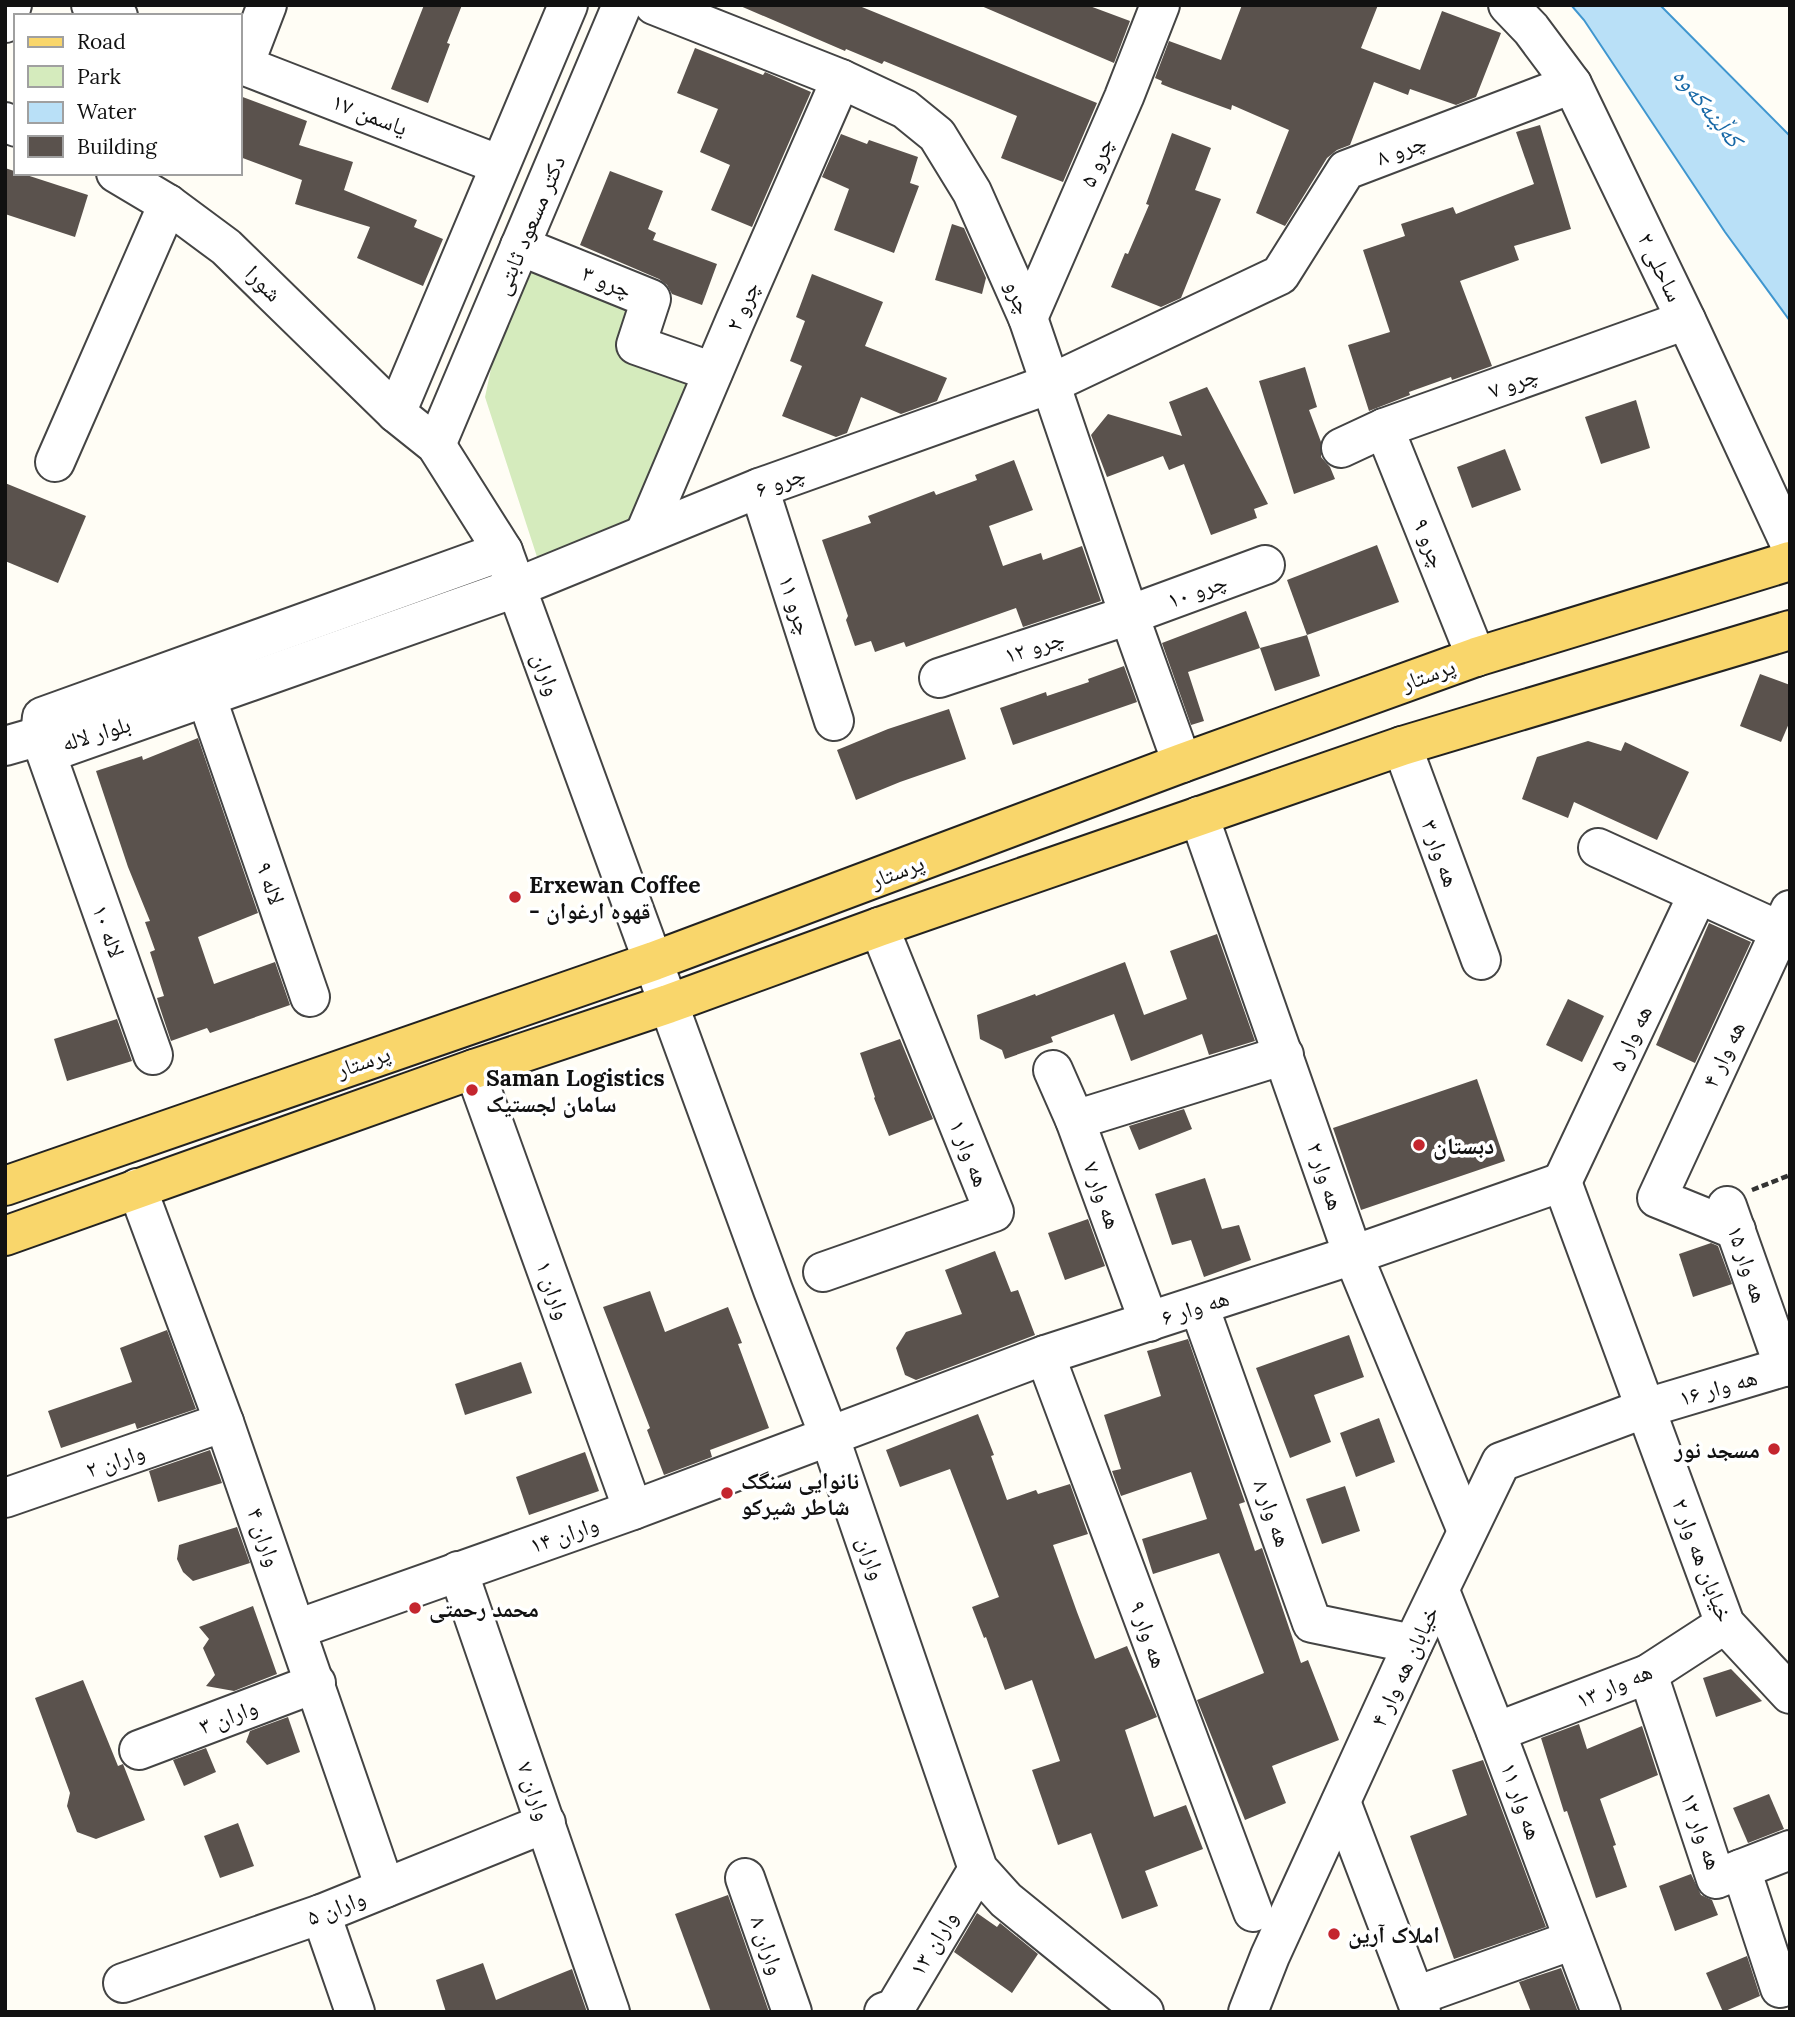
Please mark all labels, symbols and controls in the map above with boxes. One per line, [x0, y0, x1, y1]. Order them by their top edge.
legend [14, 14, 242, 175]
text: Road [77, 28, 126, 55]
water label: کەڵینەکەوە [1666, 61, 1752, 157]
text: Park [77, 63, 121, 90]
street label: یاسمن ۱۷ [328, 86, 412, 142]
text: Water [77, 98, 136, 125]
street label: چرو ۸ [1372, 126, 1430, 172]
text: Building [77, 133, 157, 160]
street label: چرو ۵ [1073, 133, 1119, 191]
street label: دکتر مسعود ثابتی [487, 151, 571, 299]
street label: ساحلی ۲ [1632, 228, 1690, 306]
street label: چرو ۳ [578, 258, 636, 304]
street label: شورا [240, 259, 288, 307]
street label: چرو [999, 275, 1039, 319]
street label: چرو ۲ [719, 277, 765, 335]
street label: چرو ۷ [1484, 360, 1542, 404]
street label: چرو ۶ [751, 459, 809, 503]
street label: چرو ۹ [1407, 514, 1453, 572]
street label: چرو ۱۰ [1163, 566, 1231, 614]
street label: چرو ۱۱ [773, 571, 819, 639]
street label: چرو ۱۲ [1000, 623, 1068, 669]
street label: واران [526, 648, 568, 700]
street label: پرستار [1396, 651, 1459, 698]
street label: بلوار لاله [58, 709, 134, 757]
street label: هه وار ۳ [1415, 815, 1467, 891]
street label: پرستار [865, 848, 928, 895]
street label: لاله ۹ [250, 858, 292, 908]
place label: Erxewan Coffee - قهوه ارغوان [529, 870, 701, 925]
marker: Erxewan Coffee - قهوه ارغوان [507, 889, 523, 905]
street label: لاله ۱۰ [86, 901, 132, 961]
street label: هه وار ۵ [1602, 1000, 1658, 1076]
street label: هه وار ۴ [1695, 1016, 1751, 1092]
street label: پرستار [331, 1038, 394, 1084]
place label: Saman Logistics سامان لجستیک [486, 1063, 665, 1118]
marker: Saman Logistics سامان لجستیک [464, 1082, 480, 1098]
street label: هه وار ۱ [944, 1115, 996, 1191]
place label: دبستان [1433, 1131, 1494, 1160]
marker: دبستان [1411, 1137, 1427, 1153]
street label: هه وار ۲ [1301, 1138, 1351, 1214]
street label: هه وار ۷ [1077, 1157, 1129, 1233]
street label: هه وار ۱۵ [1721, 1221, 1775, 1307]
street label: واران ۱ [530, 1257, 578, 1323]
street label: هه وار ۶ [1157, 1282, 1233, 1332]
street label: هه وار ۱۶ [1676, 1362, 1760, 1412]
place label: مسجد نور [1674, 1435, 1760, 1464]
street label: واران ۲ [82, 1436, 148, 1484]
marker: مسجد نور [1766, 1441, 1782, 1457]
place label: نانوایی سنگک شاطر شیرکو [741, 1466, 859, 1521]
street label: هه وار ۸ [1247, 1475, 1299, 1551]
marker: نانوایی سنگک شاطر شیرکو [719, 1485, 735, 1501]
street label: خیابان هه وار ۲ [1666, 1494, 1740, 1626]
street label: واران ۴ [241, 1504, 289, 1570]
street label: واران ۱۴ [526, 1509, 602, 1559]
street label: واران [851, 1532, 893, 1584]
place label: محمد رحمتی [429, 1594, 539, 1623]
street label: هه وار ۹ [1123, 1596, 1175, 1672]
marker: محمد رحمتی [407, 1600, 423, 1616]
street label: خیابان هه وار ۴ [1363, 1601, 1445, 1731]
street label: هه وار ۱۳ [1572, 1656, 1656, 1714]
street label: واران ۳ [195, 1692, 261, 1740]
street label: واران ۷ [511, 1758, 559, 1824]
street label: هه وار ۱۱ [1495, 1758, 1549, 1844]
street label: هه وار ۱۲ [1675, 1788, 1729, 1874]
street label: واران ۵ [303, 1883, 369, 1931]
street label: واران ۱۳ [902, 1905, 964, 1981]
street label: واران ۸ [744, 1912, 792, 1978]
place label: املاک آرین [1348, 1920, 1440, 1949]
marker: املاک آرین [1326, 1926, 1342, 1942]

